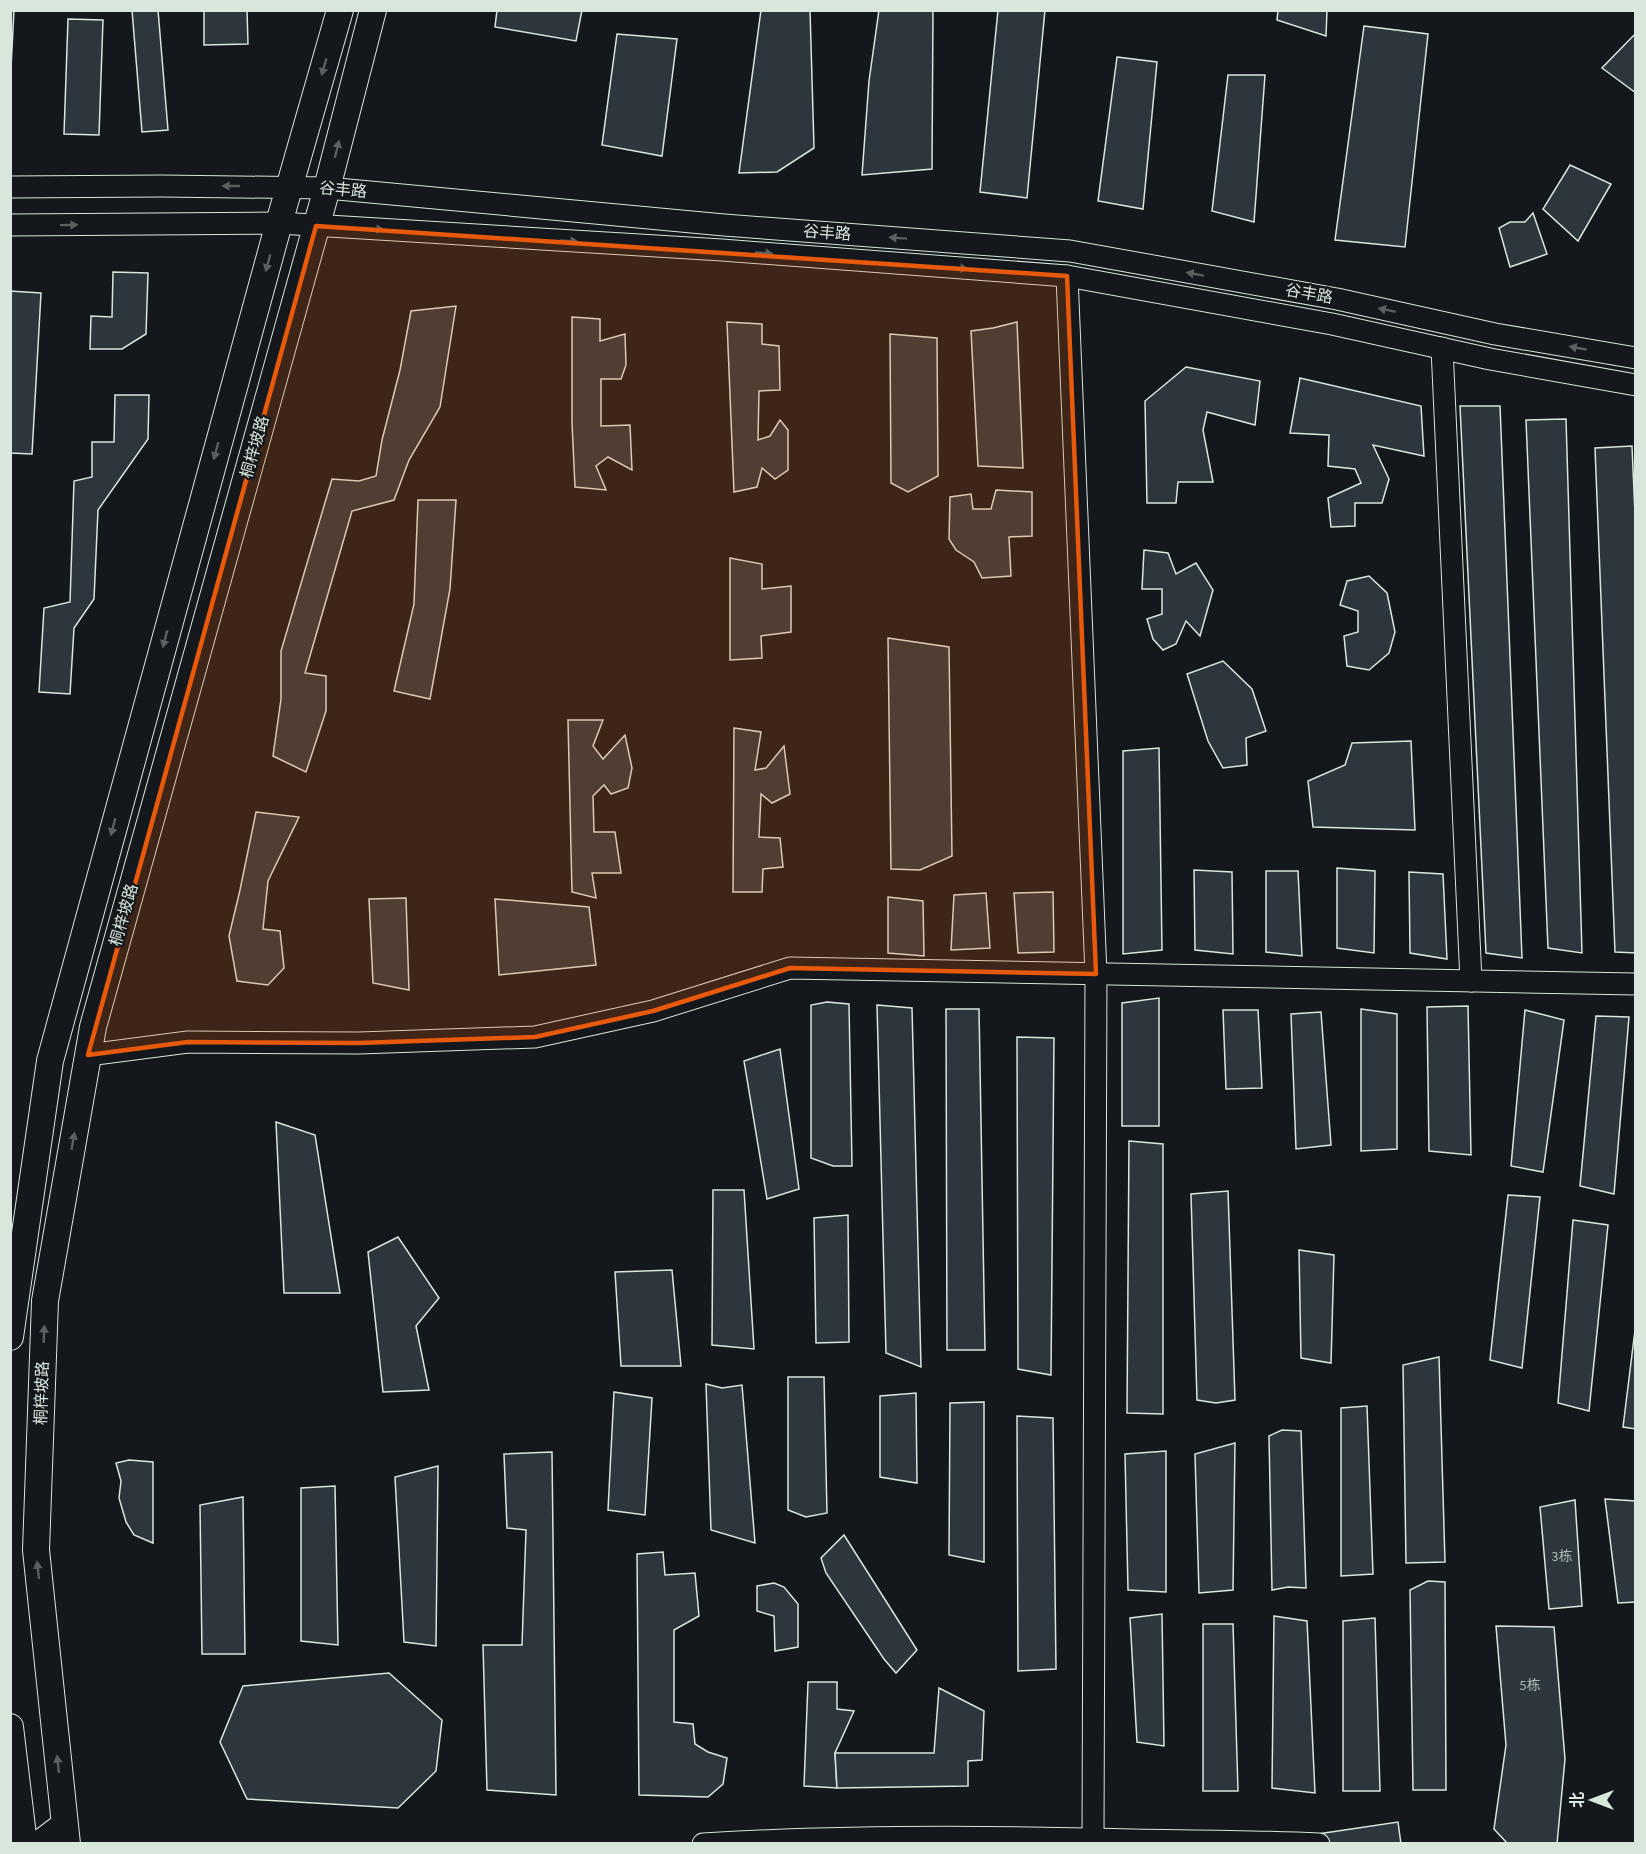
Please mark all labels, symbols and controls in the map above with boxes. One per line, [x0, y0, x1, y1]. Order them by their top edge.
one-way arrow [319, 58, 328, 76]
one-way arrow [333, 140, 343, 158]
street label: 谷丰路 [318, 177, 368, 203]
one-way arrow [221, 181, 240, 191]
one-way arrow [59, 220, 78, 230]
street label: 谷丰路 [802, 220, 852, 246]
one-way arrow [365, 225, 384, 234]
one-way arrow [888, 233, 907, 243]
one-way arrow [560, 236, 579, 246]
one-way arrow [755, 248, 774, 258]
one-way arrow [262, 254, 272, 272]
one-way arrow [949, 263, 968, 273]
one-way arrow [1185, 269, 1204, 278]
street label: 谷丰路 [1283, 279, 1335, 309]
one-way arrow [1377, 305, 1396, 314]
one-way arrow [1568, 343, 1587, 352]
street label: 桐梓坡路 [236, 413, 274, 481]
one-way arrow [211, 442, 220, 460]
one-way arrow [160, 630, 169, 648]
one-way arrow [108, 818, 118, 836]
street label: 桐梓坡路 [105, 881, 143, 949]
one-way arrow [69, 1131, 78, 1150]
one-way arrow [39, 1324, 48, 1343]
street label: 桐梓坡路 [30, 1361, 54, 1425]
house number: 3栋 [1552, 1547, 1572, 1567]
one-way arrow [33, 1561, 43, 1580]
house number: 5栋 [1520, 1676, 1540, 1696]
one-way arrow [53, 1755, 63, 1774]
north arrow [1562, 1770, 1622, 1830]
text: 北 [1567, 1792, 1589, 1808]

